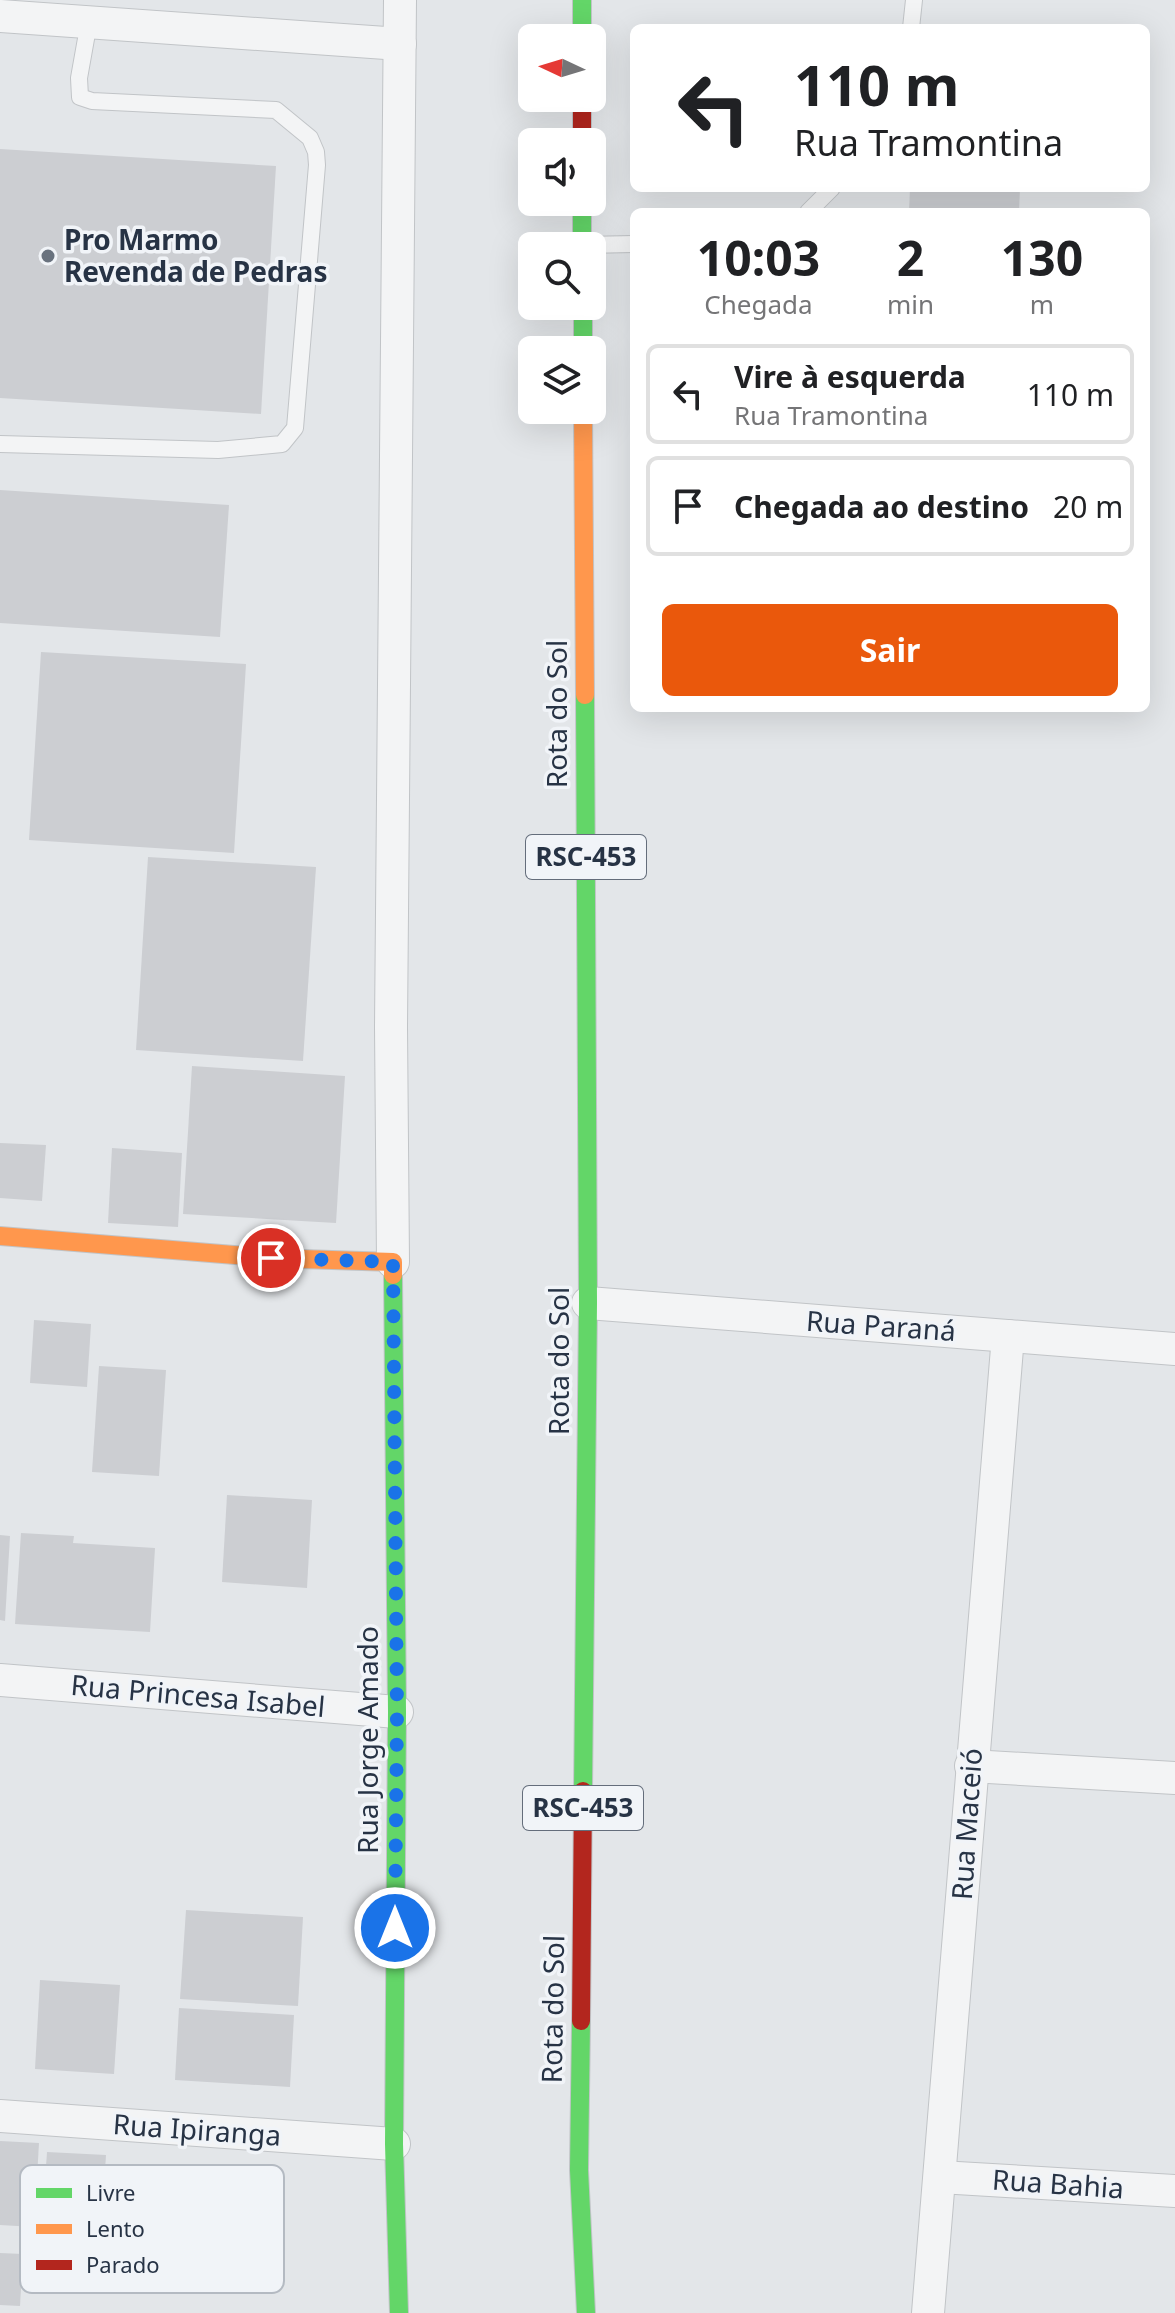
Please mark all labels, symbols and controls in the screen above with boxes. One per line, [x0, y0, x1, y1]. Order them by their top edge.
north arrow [518, 24, 606, 112]
map controls [518, 24, 606, 424]
text: 110 m [794, 46, 959, 122]
icon: left [662, 56, 766, 160]
text: Rua Tramontina [794, 118, 1063, 167]
button: sound [518, 128, 606, 216]
place label: Pro Marmo Revenda de Pedras [64, 220, 327, 290]
text: 10:03 [697, 225, 820, 290]
text: 2 [897, 225, 924, 290]
text: 130 [1001, 225, 1083, 290]
button: search [518, 232, 606, 320]
marker: Pro Marmo Revenda de Pedras [39, 247, 57, 265]
text: Chegada [704, 286, 813, 322]
text: min [887, 286, 934, 322]
text: m [1030, 286, 1054, 322]
button: layers [518, 336, 606, 424]
text: Vire à esquerda [734, 356, 966, 397]
icon: left [666, 372, 710, 416]
text: 110 m [1027, 374, 1114, 415]
text: Rua Tramontina [734, 397, 928, 433]
icon: arrive [666, 484, 710, 528]
text: Chegada ao destino [734, 486, 1029, 527]
text: 20 m [1053, 486, 1123, 527]
button: Sair [662, 604, 1118, 696]
street label: Rota do Sol [537, 640, 575, 788]
road number: RSC-453 [526, 835, 646, 879]
pin [237, 1224, 305, 1292]
icon: arrive [249, 1236, 293, 1280]
street label: Rota do Sol [539, 1287, 577, 1435]
street label: Rua Paraná [805, 1301, 957, 1349]
street label: Rua Jorge Amado [348, 1626, 386, 1854]
street label: Rua Princesa Isabel [69, 1665, 327, 1725]
street label: Rua Maceió [942, 1747, 990, 1901]
road number: RSC-453 [523, 1786, 643, 1830]
position arrow [353, 1886, 437, 1970]
street label: Rota do Sol [532, 1934, 572, 2084]
street label: Rua Ipiranga [112, 2104, 282, 2154]
street label: Rua Bahia [991, 2159, 1125, 2207]
legend [20, 2165, 284, 2293]
text: Livre [86, 2177, 135, 2207]
text: Lento [86, 2213, 145, 2243]
text: Parado [86, 2249, 159, 2279]

